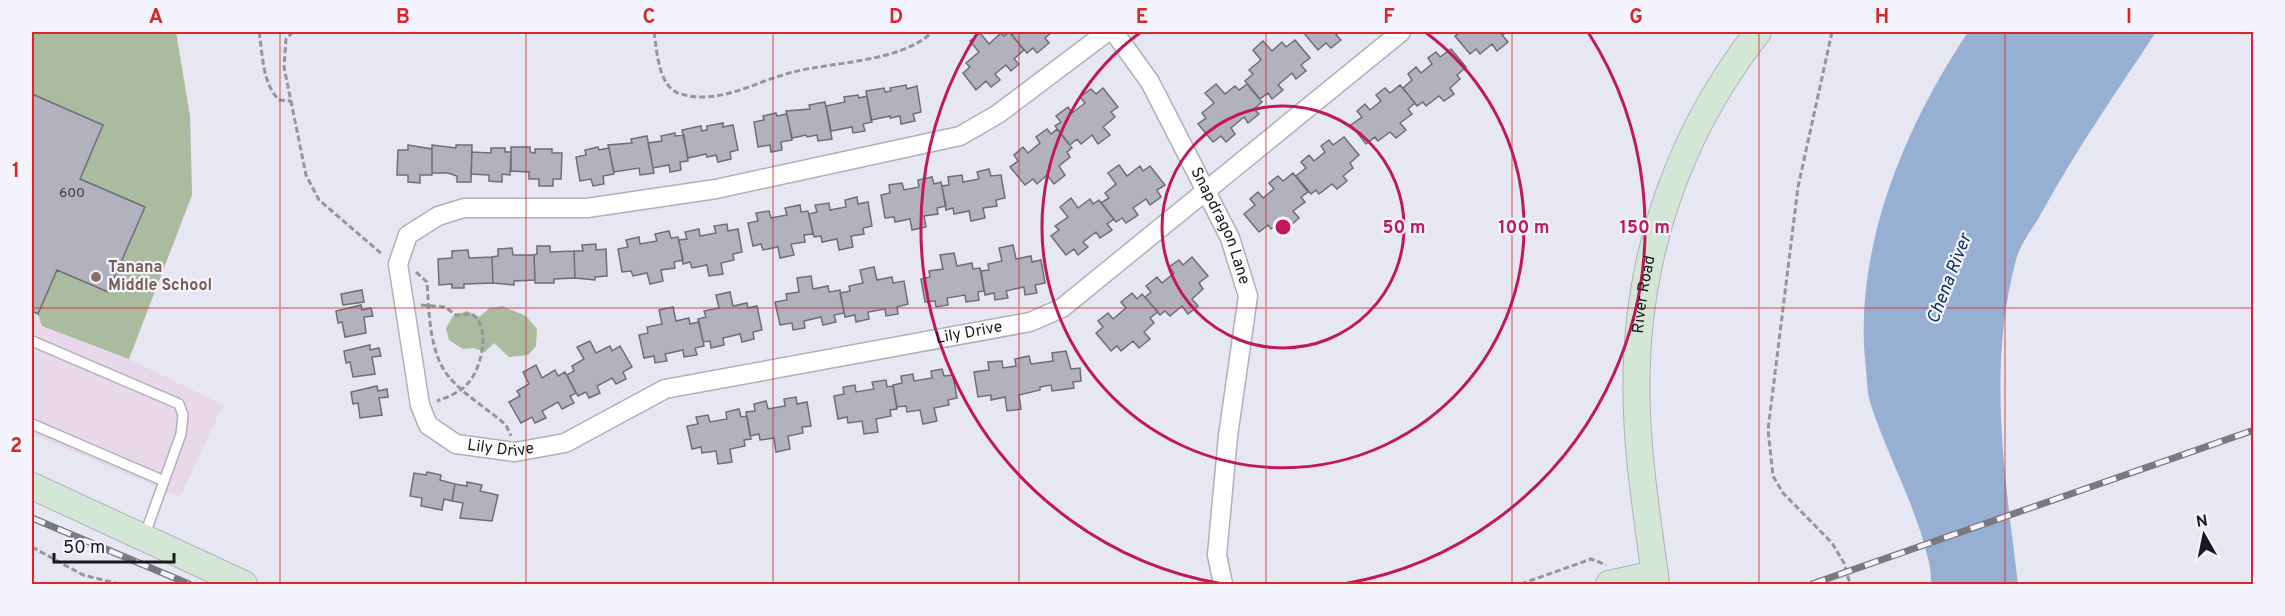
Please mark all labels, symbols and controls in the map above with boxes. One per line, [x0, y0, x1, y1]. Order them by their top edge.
text: A [149, 5, 163, 31]
text: B [396, 5, 410, 31]
text: C [643, 5, 655, 31]
text: D [889, 5, 903, 31]
text: E [1136, 5, 1148, 31]
text: F [1383, 5, 1395, 31]
text: G [1629, 5, 1643, 31]
text: H [1875, 5, 1889, 31]
text: I [2126, 5, 2132, 31]
text: 1 [12, 159, 20, 185]
street label: Snapdragon Lane [1185, 164, 1254, 287]
house number: 600 [59, 185, 85, 202]
centre of rings [1273, 217, 1293, 237]
text: 50 m [1382, 217, 1426, 240]
text: 100 m [1498, 217, 1550, 240]
text: 150 m [1620, 217, 1670, 240]
water label: Chena River [1922, 229, 1978, 327]
street label: River Road [1629, 254, 1661, 334]
place label: Tanana Middle School [108, 258, 212, 296]
marker: Tanana Middle School [89, 270, 103, 284]
street label: Lily Drive [934, 317, 1004, 349]
text: 2 [10, 434, 22, 460]
street label: Lily Drive [466, 436, 536, 462]
north arrow [2174, 505, 2234, 565]
text: N [2195, 511, 2209, 533]
scale bar [54, 526, 174, 564]
text: 50 m [63, 537, 105, 560]

